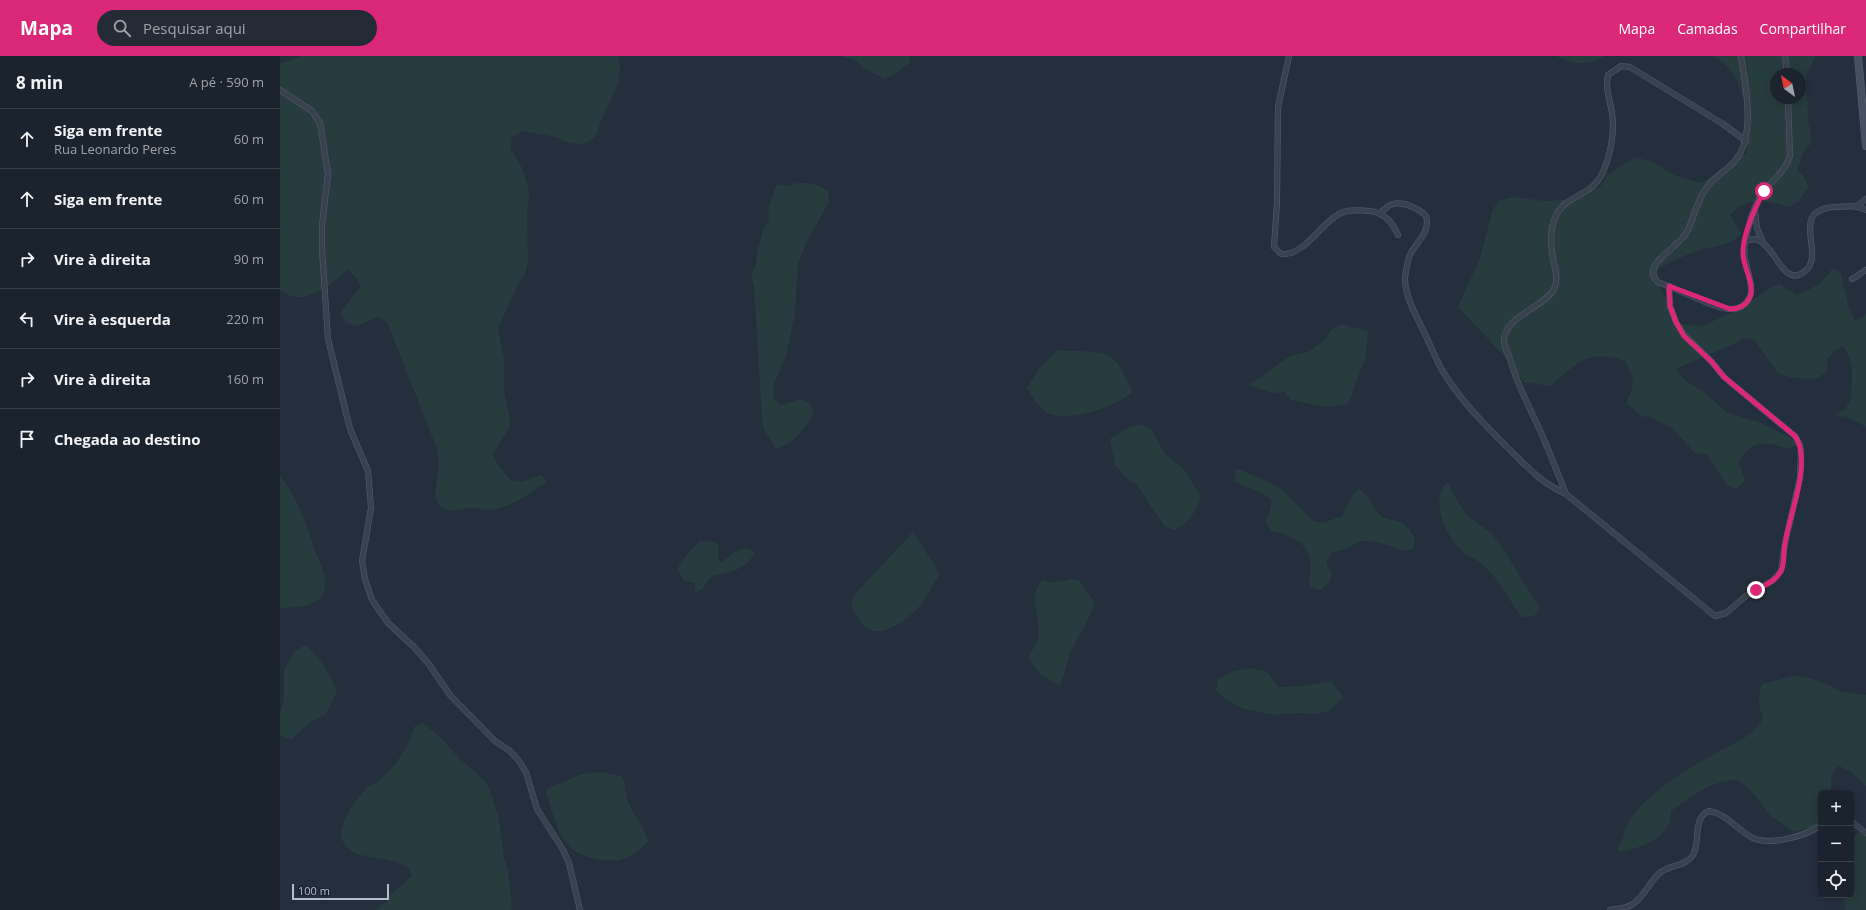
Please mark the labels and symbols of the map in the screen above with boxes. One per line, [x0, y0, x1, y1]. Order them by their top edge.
north arrow [1770, 68, 1806, 104]
route start [1755, 182, 1773, 200]
route end [1747, 581, 1765, 599]
scale bar [292, 882, 389, 901]

